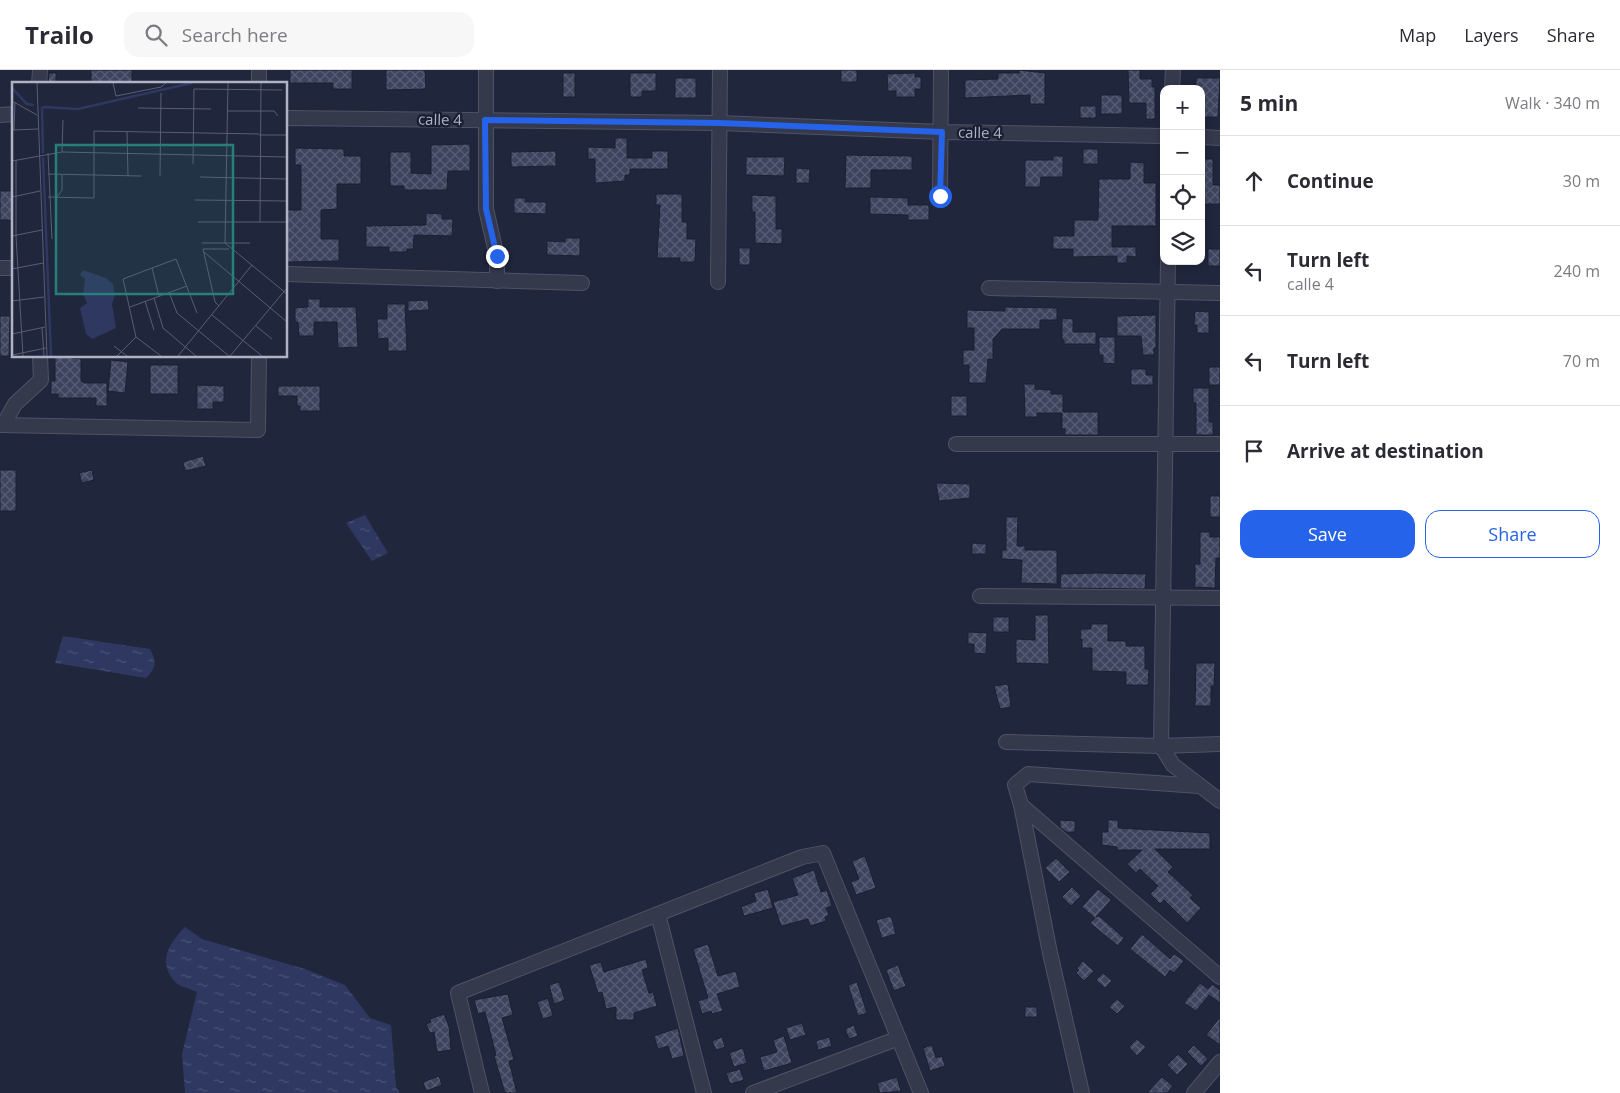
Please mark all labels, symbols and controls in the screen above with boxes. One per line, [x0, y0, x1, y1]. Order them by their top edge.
search box [124, 12, 474, 57]
text: Trailo [25, 18, 94, 51]
icon: search [142, 21, 170, 49]
text: Search here [182, 22, 288, 48]
text: Map [1399, 23, 1436, 47]
text: Layers [1464, 23, 1519, 47]
text: Share [1547, 23, 1595, 47]
inset map [12, 82, 288, 358]
map controls [1160, 85, 1205, 265]
button: + [1160, 85, 1205, 130]
text: 5 min [1240, 89, 1298, 117]
text: Walk · 340 m [1505, 92, 1600, 114]
street label: calle 4 [418, 109, 463, 129]
street label: calle 4 [958, 122, 1003, 142]
button: − [1160, 130, 1205, 175]
icon: ahead [1240, 167, 1268, 195]
text: Continue [1287, 168, 1374, 194]
text: 30 m [1563, 170, 1600, 192]
button: locate [1160, 175, 1205, 220]
route start [929, 185, 952, 208]
button: layers [1160, 220, 1205, 265]
route end [486, 245, 509, 268]
text: Turn left [1287, 247, 1369, 273]
icon: left [1240, 257, 1268, 285]
text: 240 m [1554, 260, 1600, 282]
text: calle 4 [1287, 273, 1334, 295]
icon: left [1240, 347, 1268, 375]
text: Turn left [1287, 348, 1369, 374]
text: 70 m [1563, 350, 1600, 372]
icon: arrive [1240, 437, 1268, 465]
text: Arrive at destination [1287, 438, 1484, 464]
button: Save [1240, 510, 1415, 558]
button: Share [1425, 510, 1600, 558]

